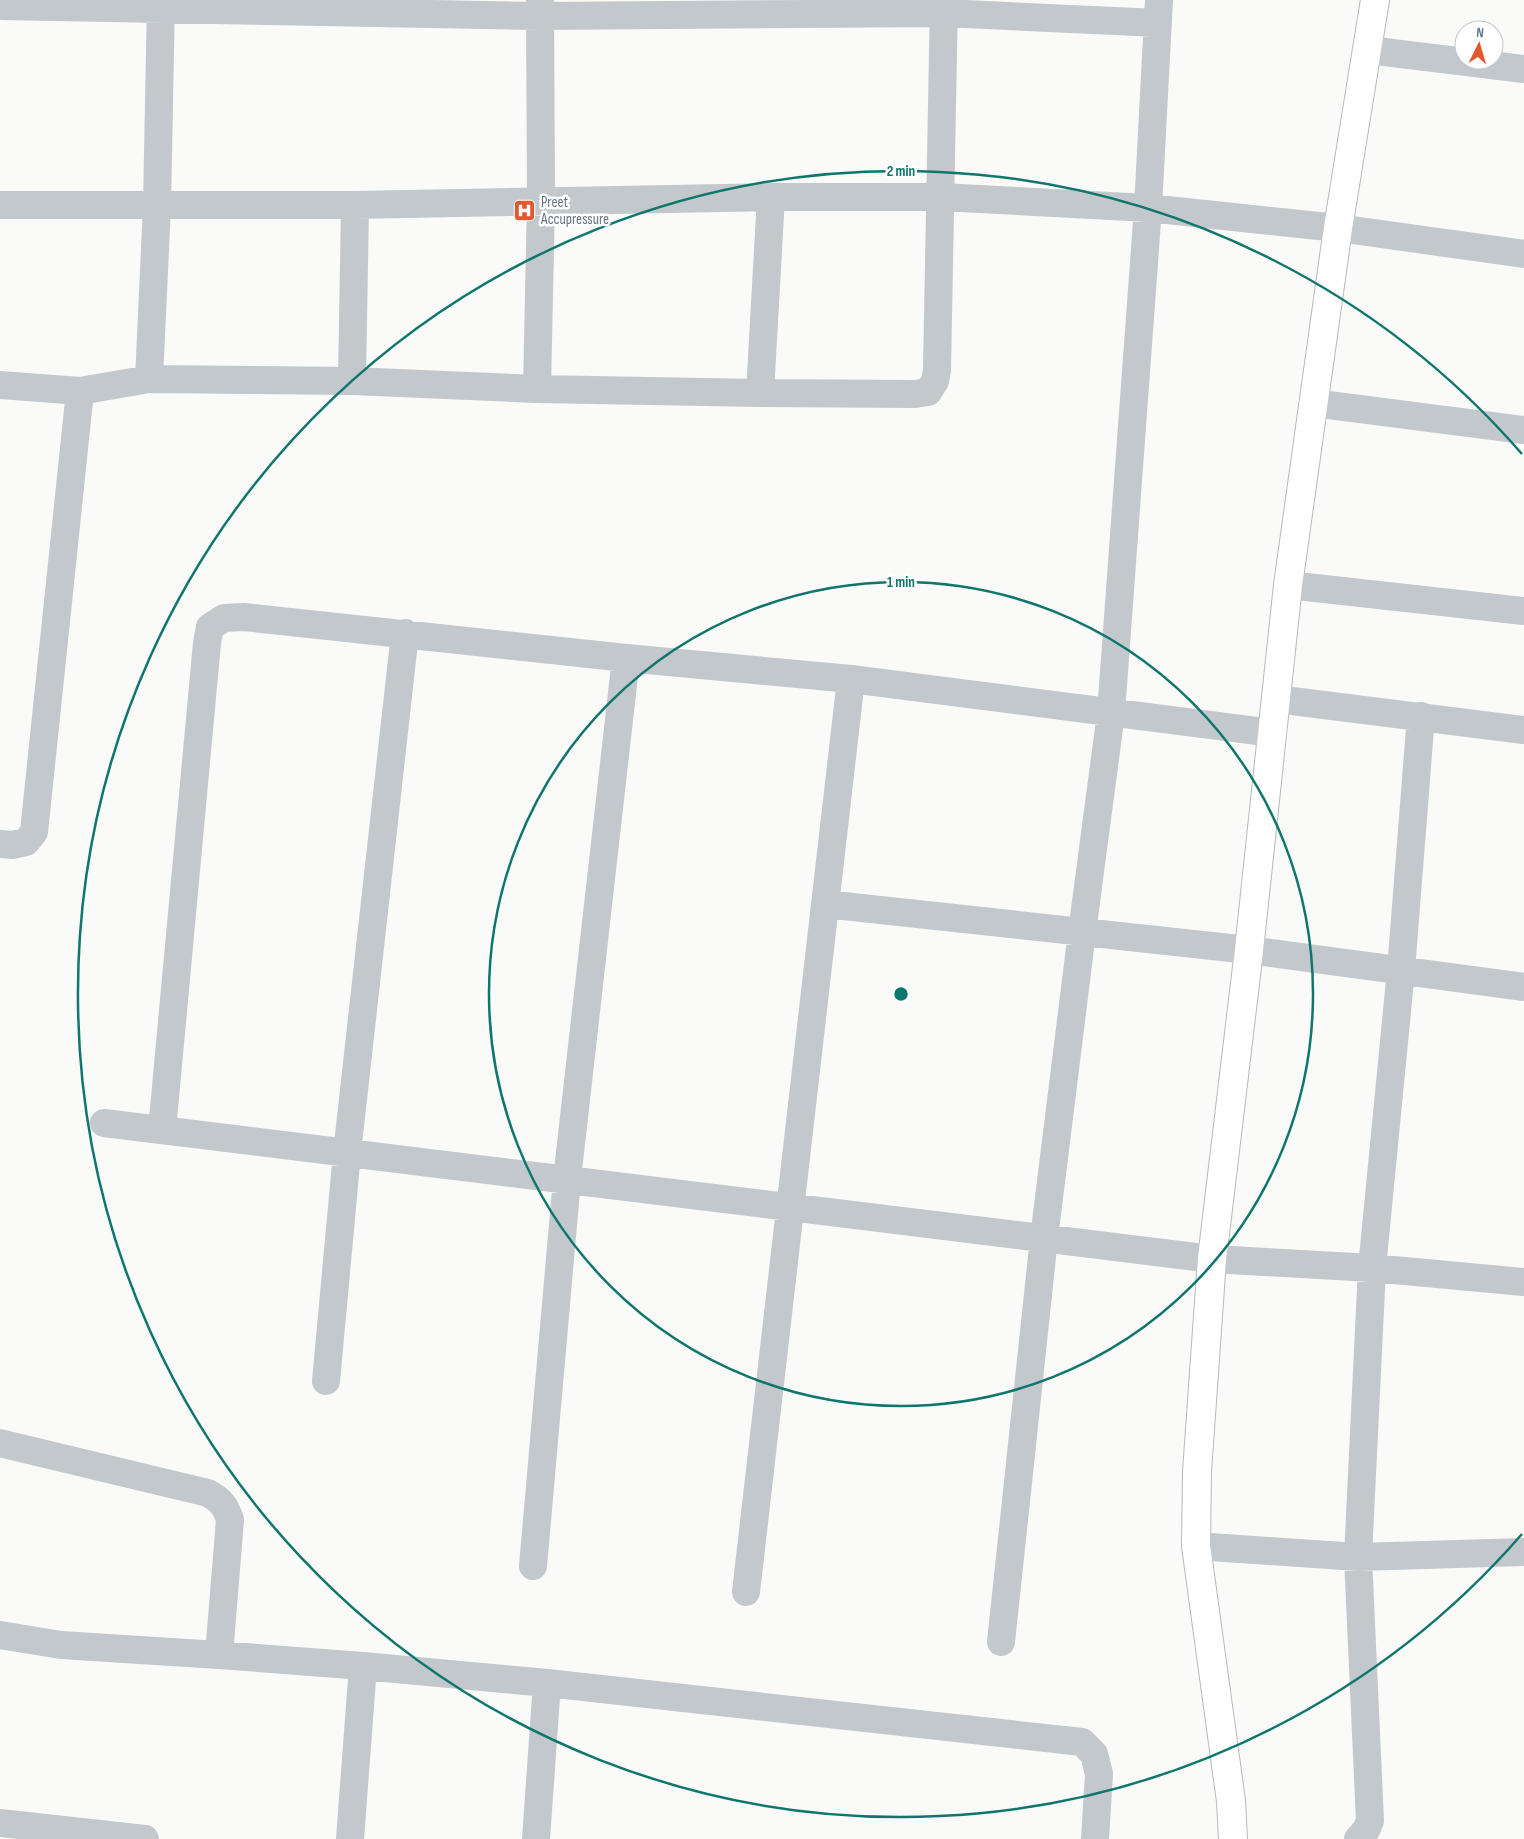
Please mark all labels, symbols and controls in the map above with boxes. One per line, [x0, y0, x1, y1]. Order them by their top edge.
north arrow [1454, 20, 1504, 70]
text: N [1476, 24, 1485, 41]
text: 2 min [887, 162, 915, 181]
place label: Preet Accupressure [540, 193, 609, 229]
hospital icon: Preet Accupressure [513, 199, 537, 223]
text: 1 min [887, 573, 915, 592]
centre of rings [892, 985, 910, 1003]

